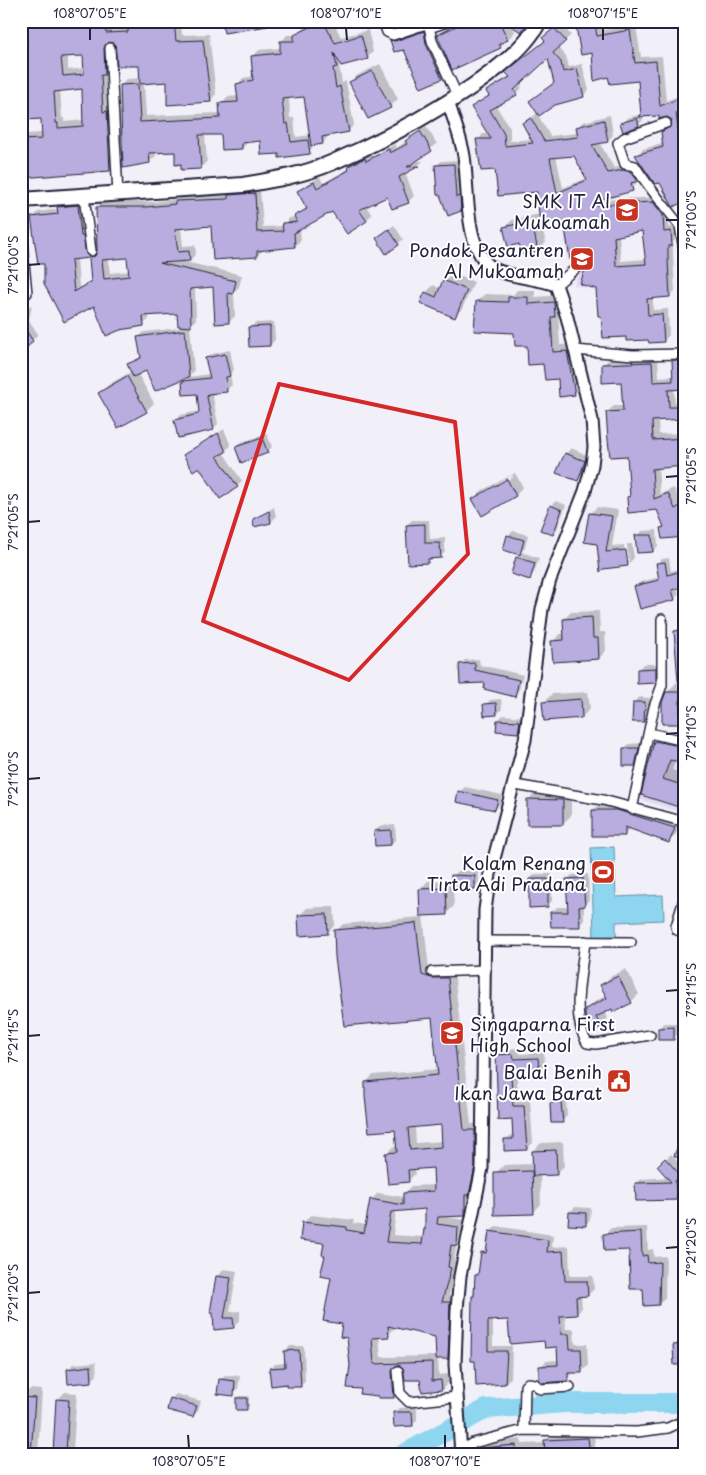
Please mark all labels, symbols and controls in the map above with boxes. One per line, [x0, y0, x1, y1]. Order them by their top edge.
text: 108°07'05"E [53, 4, 127, 22]
text: 108°07'10"E [310, 4, 382, 22]
text: 108°07'15"E [568, 4, 638, 22]
place label: SMK IT Al Mukoamah [514, 187, 610, 235]
text: 7°21'00"S [682, 191, 700, 249]
school or university icon: SMK IT Al Mukoamah [614, 197, 640, 223]
text: 7°21'00"S [4, 236, 22, 294]
place label: Pondok Pesantren Al Mukoamah [409, 236, 564, 284]
school or university icon: Pondok Pesantren Al Mukoamah [569, 246, 595, 272]
text: 7°21'05"S [682, 447, 700, 505]
text: 7°21'05"S [4, 493, 22, 551]
text: 7°21'10"S [682, 705, 700, 761]
text: 7°21'10"S [4, 751, 22, 807]
place label: Kolam Renang Tirta Adi Pradana [427, 849, 587, 897]
sports icon: Kolam Renang Tirta Adi Pradana [590, 859, 616, 885]
text: 7°21'15"S [682, 963, 700, 1017]
text: 7°21'15"S [4, 1009, 22, 1063]
place label: Singaparna First High School [470, 1010, 615, 1058]
school or university icon: Singaparna First High School [439, 1020, 465, 1046]
place label: Balai Benih Ikan Jawa Barat [454, 1058, 602, 1106]
public building icon: Balai Benih Ikan Jawa Barat [606, 1068, 632, 1094]
text: 7°21'20"S [682, 1218, 700, 1276]
text: 7°21'20"S [4, 1264, 22, 1322]
text: 108°07'05"E [152, 1452, 226, 1470]
text: 108°07'10"E [409, 1452, 481, 1470]

